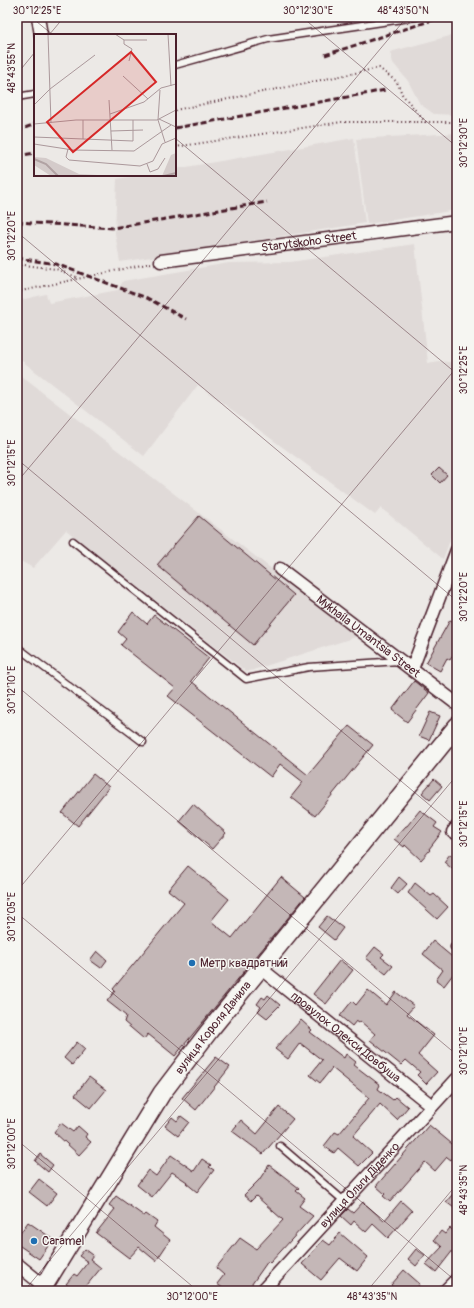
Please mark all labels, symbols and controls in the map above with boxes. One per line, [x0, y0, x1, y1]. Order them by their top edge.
text: 30°12'25"E [13, 5, 61, 17]
text: 30°12'30"E [283, 5, 333, 17]
text: 48°43'50"N [377, 5, 429, 17]
inset map [34, 34, 176, 176]
text: 48°43'55"N [6, 43, 18, 93]
text: 30°12'30"E [458, 118, 470, 168]
text: 30°12'20"E [6, 211, 18, 261]
street label: Starytskoho Street [260, 228, 357, 256]
text: 30°12'25"E [458, 346, 470, 394]
text: 30°12'15"E [6, 440, 18, 486]
text: 30°12'20"E [458, 572, 470, 622]
street label: Mykhaila Umantsia Street [313, 592, 423, 681]
text: 30°12'10"E [6, 666, 18, 714]
text: 30°12'15"E [458, 801, 470, 847]
text: 30°12'05"E [6, 892, 18, 942]
place label: Метр квадратний [200, 956, 288, 971]
marker: Метр квадратний [187, 958, 197, 968]
street label: вулиця Короля Данила [172, 978, 255, 1077]
street label: провулок Олекси Довбуша [288, 989, 404, 1086]
text: 30°12'10"E [458, 1027, 470, 1075]
text: 30°12'00"E [6, 1118, 18, 1170]
street label: вулиця Ольги Діденко [317, 1139, 403, 1231]
text: 48°43'35"N [458, 1165, 470, 1215]
place label: Caramel [42, 1234, 84, 1249]
marker: Caramel [29, 1236, 39, 1246]
text: 30°12'00"E [166, 1291, 218, 1303]
text: 48°43'35"N [347, 1291, 397, 1303]

